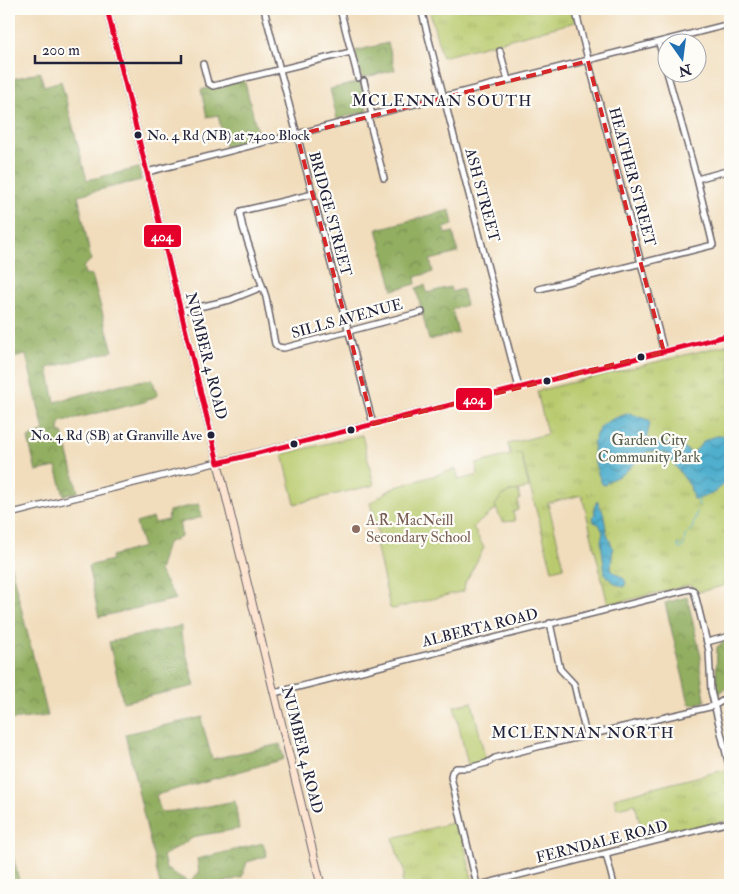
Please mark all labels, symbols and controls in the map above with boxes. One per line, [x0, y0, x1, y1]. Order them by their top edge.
scale bar [35, 32, 181, 64]
north arrow [656, 32, 706, 82]
text: 200 m [42, 41, 80, 60]
text: N [676, 60, 694, 80]
district label: MCLENNAN SOUTH [352, 91, 532, 111]
street label: HEATHER STREET [604, 105, 660, 249]
place label: No. 4 Rd (NB) at 7400 Block [147, 127, 310, 144]
marker: No. 4 Rd (NB) at 7400 Block [133, 130, 143, 140]
street label: ASH STREET [460, 145, 504, 244]
street label: BRIDGE STREET [304, 150, 356, 278]
line badge: 404 [143, 224, 182, 248]
text: 404 [150, 228, 175, 245]
street label: NUMBER 4 ROAD [181, 290, 231, 422]
street label: SILLS AVENUE [289, 295, 405, 343]
unlabelled marker [636, 352, 646, 362]
unlabelled marker [542, 376, 552, 386]
line badge: 404 [455, 387, 493, 411]
text: 404 [462, 391, 487, 408]
unlabelled marker [346, 425, 356, 435]
place label: No. 4 Rd (SB) at Granville Ave [31, 427, 202, 444]
marker: No. 4 Rd (SB) at Granville Ave [206, 430, 216, 440]
park label: Garden City Community Park [598, 431, 700, 467]
unlabelled marker [289, 439, 299, 449]
place label: A.R. MacNeill Secondary School [365, 511, 471, 547]
marker: A.R. MacNeill Secondary School [350, 523, 362, 535]
street label: ALBERTA ROAD [419, 604, 540, 652]
street label: NUMBER 4 ROAD [277, 684, 327, 816]
district label: MCLENNAN NORTH [491, 723, 675, 743]
street label: FERNDALE ROAD [534, 816, 670, 868]

